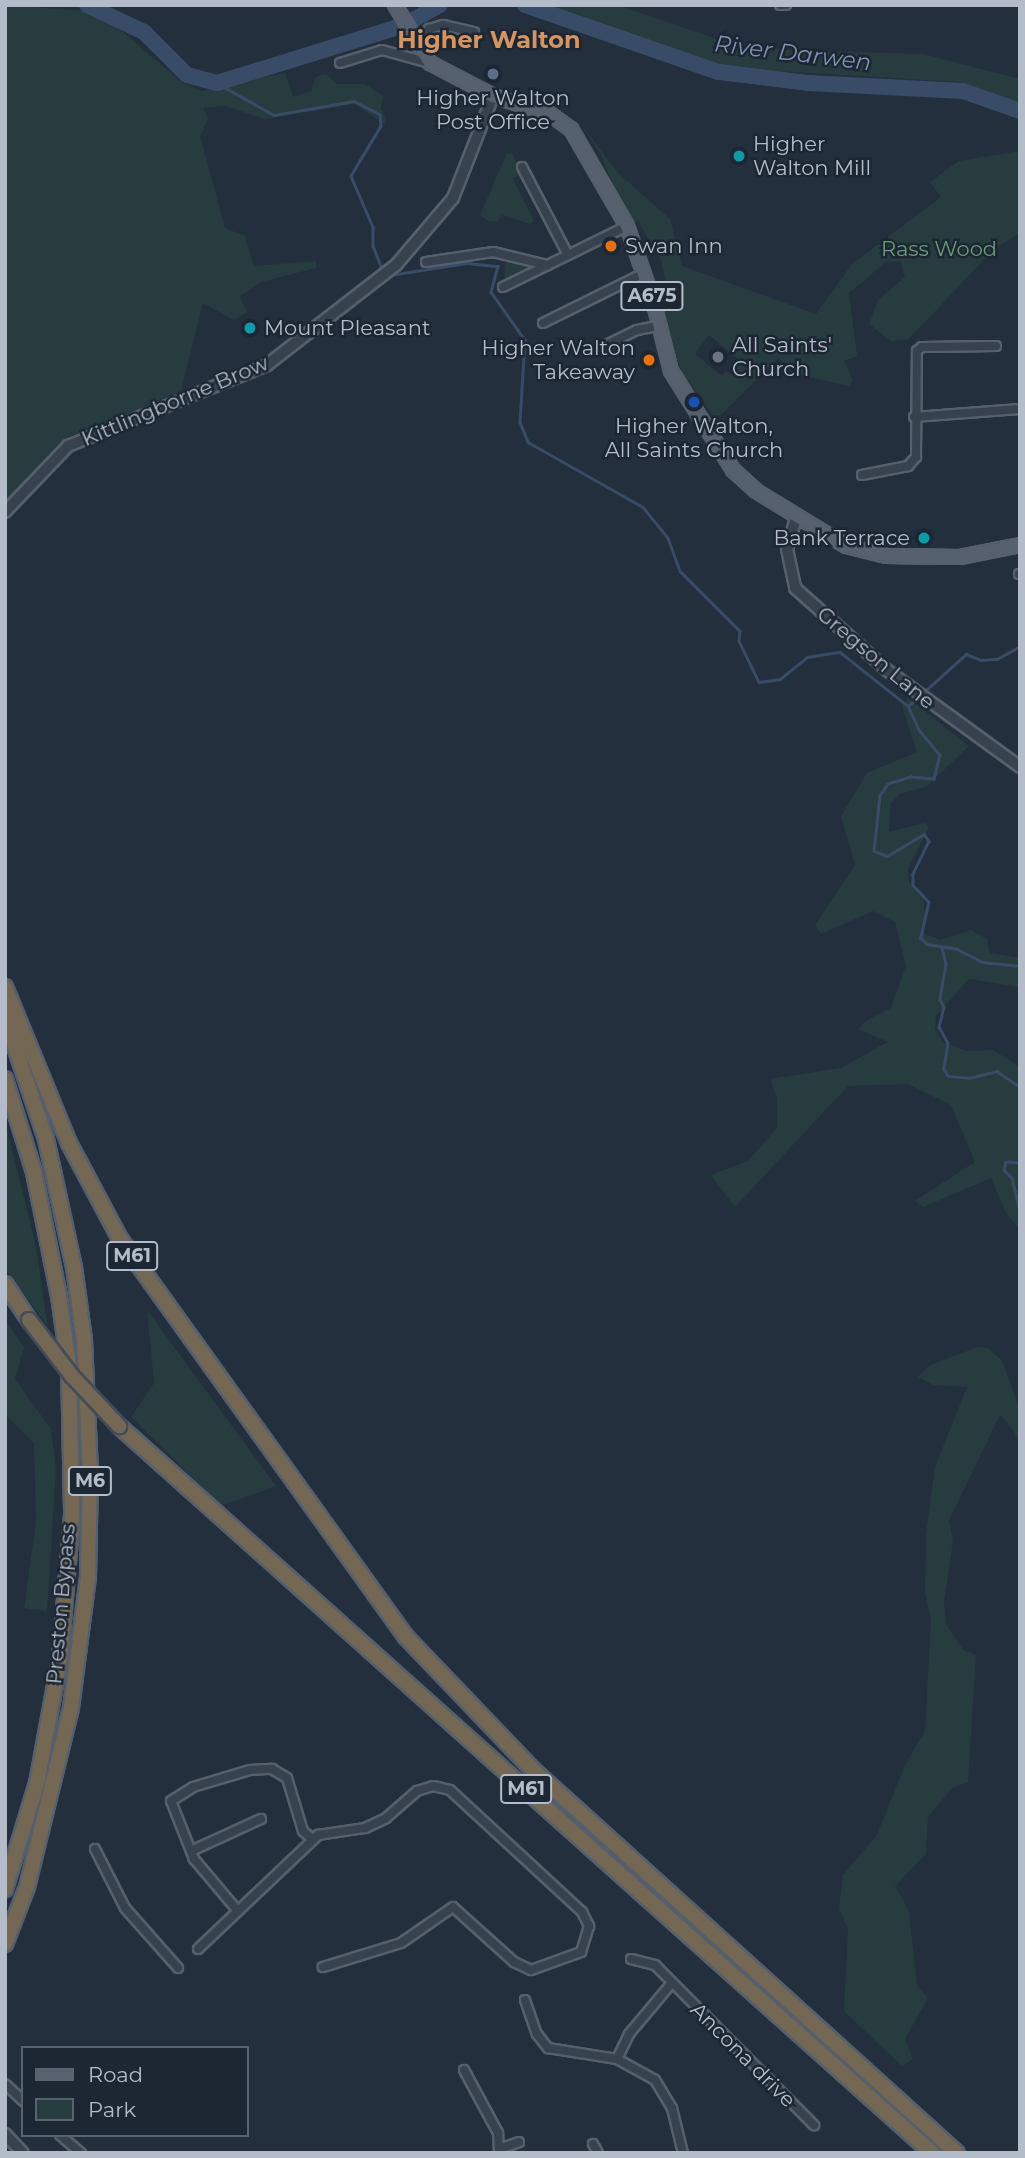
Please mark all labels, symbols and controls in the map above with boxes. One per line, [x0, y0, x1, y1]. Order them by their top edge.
district label: Higher Walton [397, 26, 581, 54]
water label: River Darwen [713, 30, 873, 76]
marker: Higher Walton Post Office [485, 66, 501, 82]
place label: Higher Walton Post Office [416, 85, 570, 135]
place label: Higher Walton Mill [753, 131, 871, 181]
marker: Higher Walton Mill [731, 148, 747, 164]
place label: Swan Inn [625, 233, 723, 259]
park label: Rass Wood [881, 236, 997, 262]
marker: Swan Inn [603, 238, 619, 254]
road number: A675 [619, 280, 685, 312]
place label: Mount Pleasant [264, 315, 430, 341]
marker: Mount Pleasant [242, 320, 258, 336]
place label: All Saints' Church [732, 332, 832, 382]
place label: Higher Walton Takeaway [482, 335, 635, 385]
marker: All Saints' Church [710, 349, 726, 365]
street label: Kittlingborne Brow [78, 350, 272, 452]
marker: Higher Walton Takeaway [641, 352, 657, 368]
marker: Higher Walton, All Saints Church [686, 394, 702, 410]
place label: Higher Walton, All Saints Church [605, 413, 783, 463]
place label: Bank Terrace [773, 525, 910, 551]
marker: Bank Terrace [916, 530, 932, 546]
street label: Gregson Lane [812, 601, 940, 715]
road number: M61 [106, 1240, 158, 1272]
road number: M6 [67, 1466, 113, 1497]
street label: Preston Bypass [41, 1523, 81, 1685]
road number: M61 [500, 1774, 552, 1804]
street label: Ancona drive [685, 1997, 801, 2113]
legend [21, 2046, 248, 2137]
text: Road [88, 2062, 143, 2087]
text: Park [88, 2097, 136, 2122]

